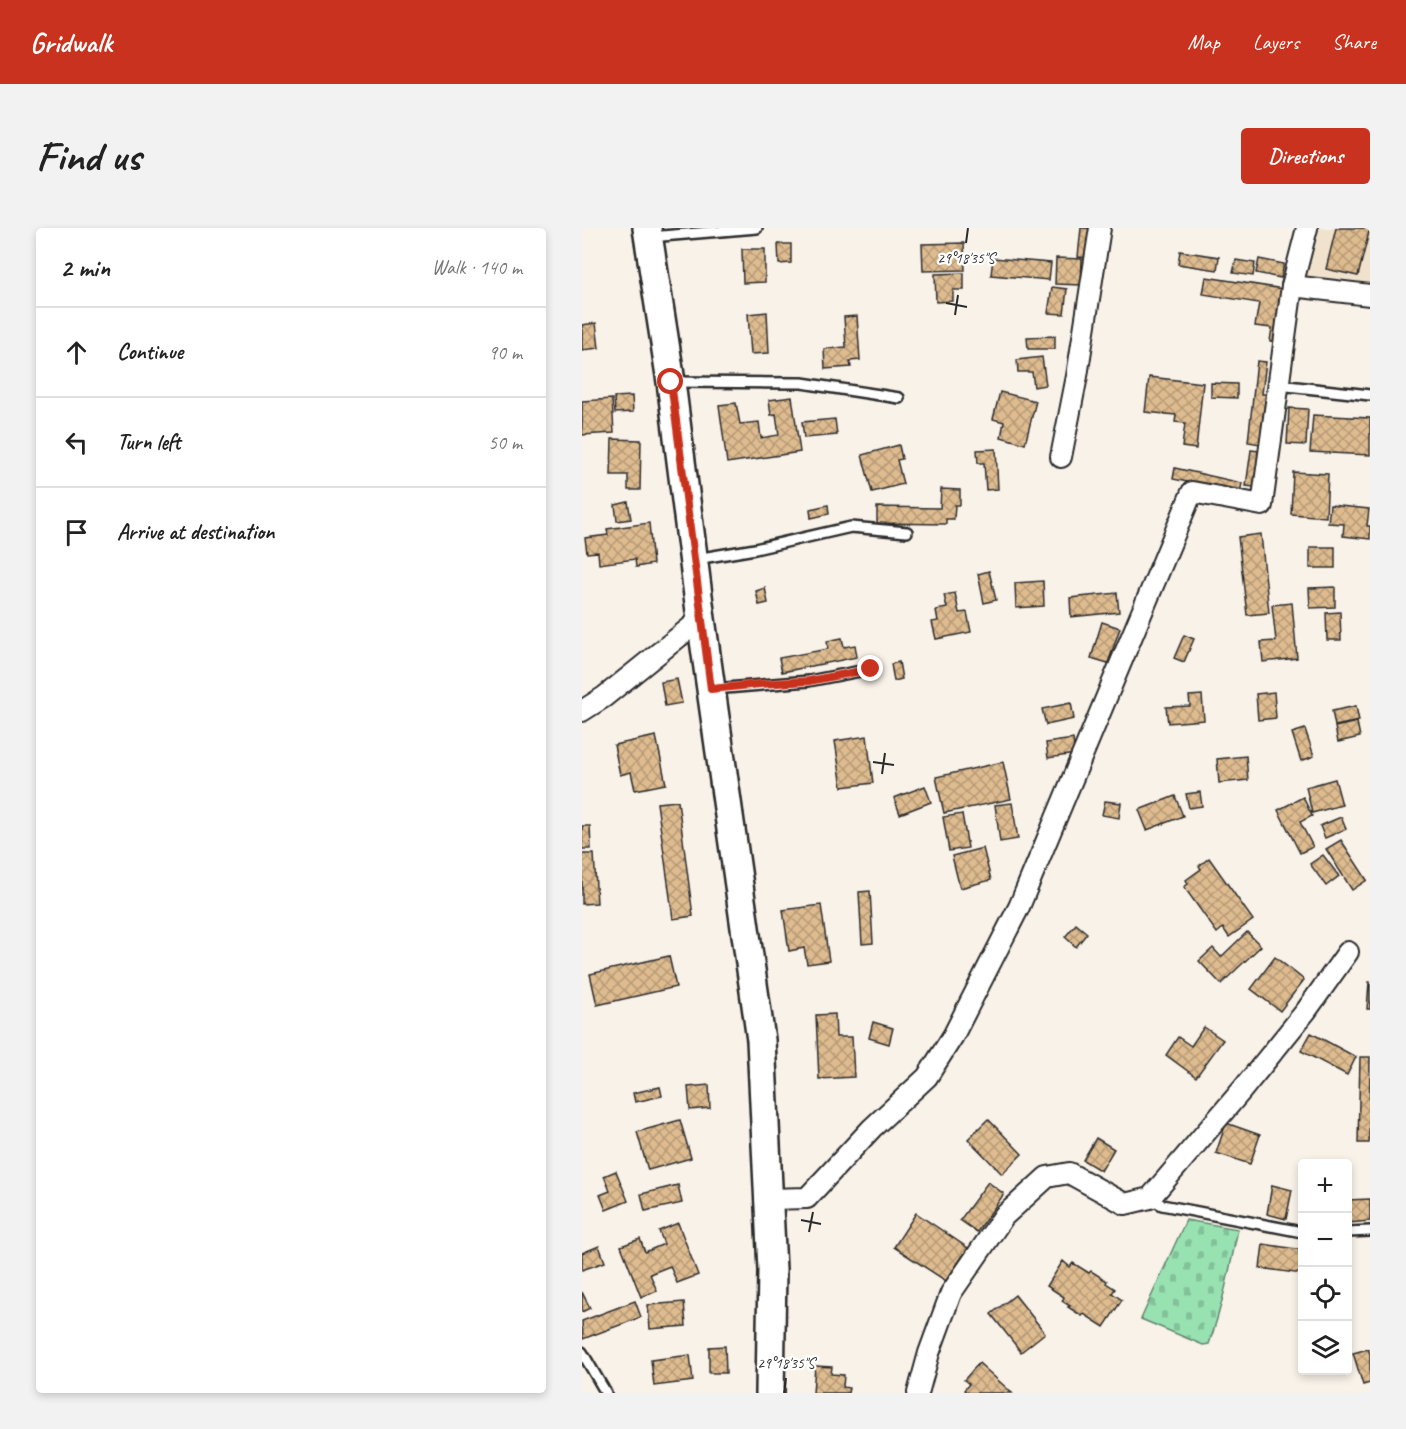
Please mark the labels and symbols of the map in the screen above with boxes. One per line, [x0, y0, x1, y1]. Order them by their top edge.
text: 29°18'35"S [937, 249, 997, 268]
route start [657, 368, 683, 394]
route end [857, 655, 883, 681]
text: 29°18'35"S [757, 1354, 817, 1373]

